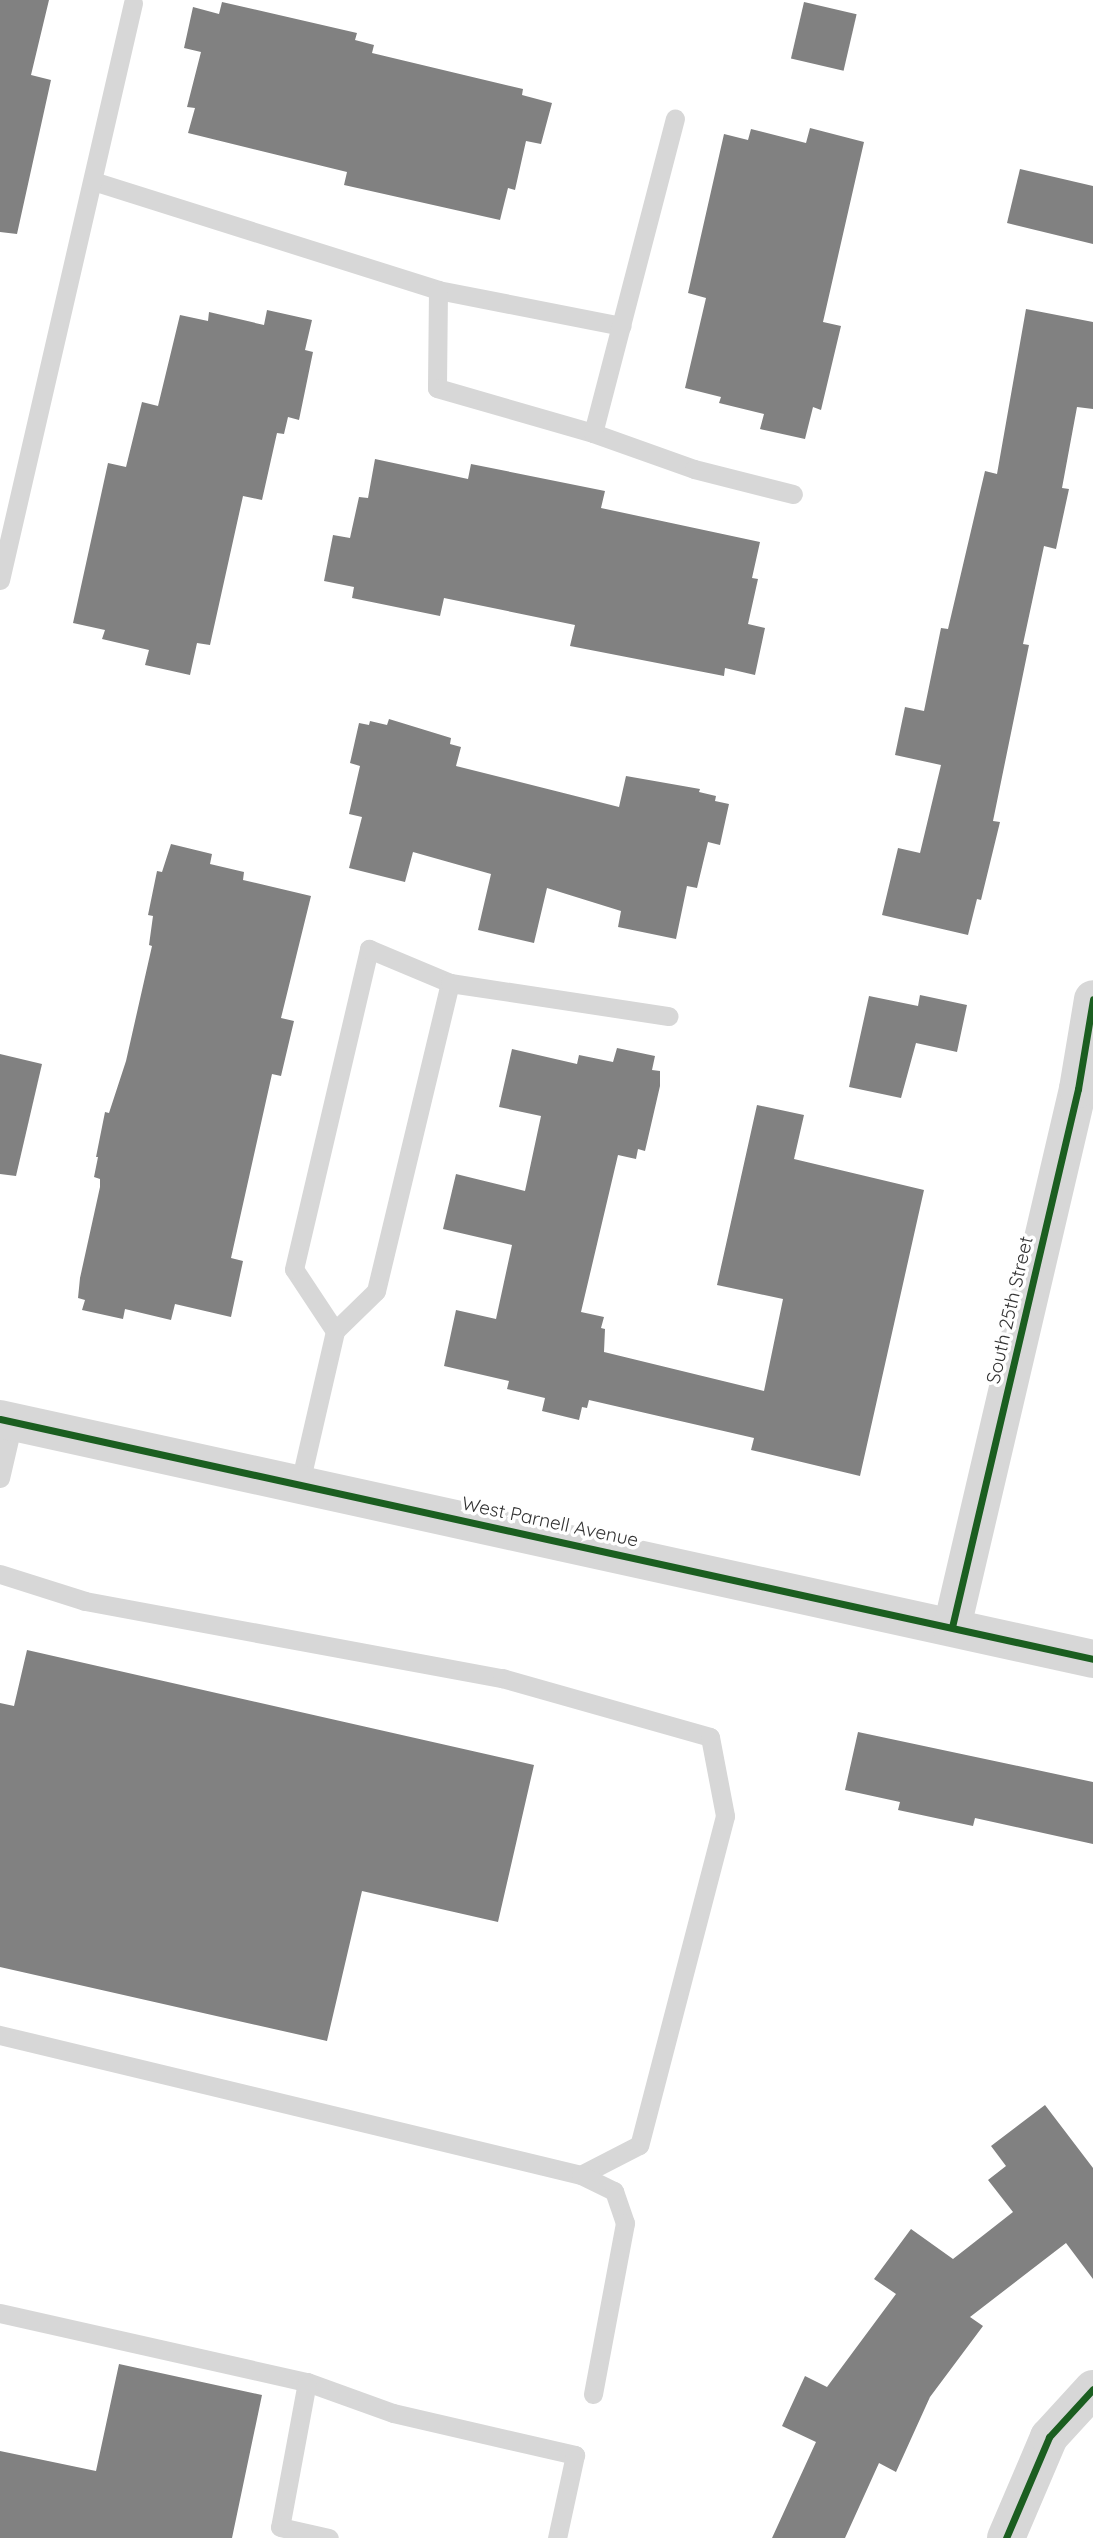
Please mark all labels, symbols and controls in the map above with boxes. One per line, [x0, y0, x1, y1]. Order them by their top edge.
street label: South 25th Street [982, 1234, 1038, 1386]
street label: West Parnell Avenue [460, 1492, 640, 1552]

